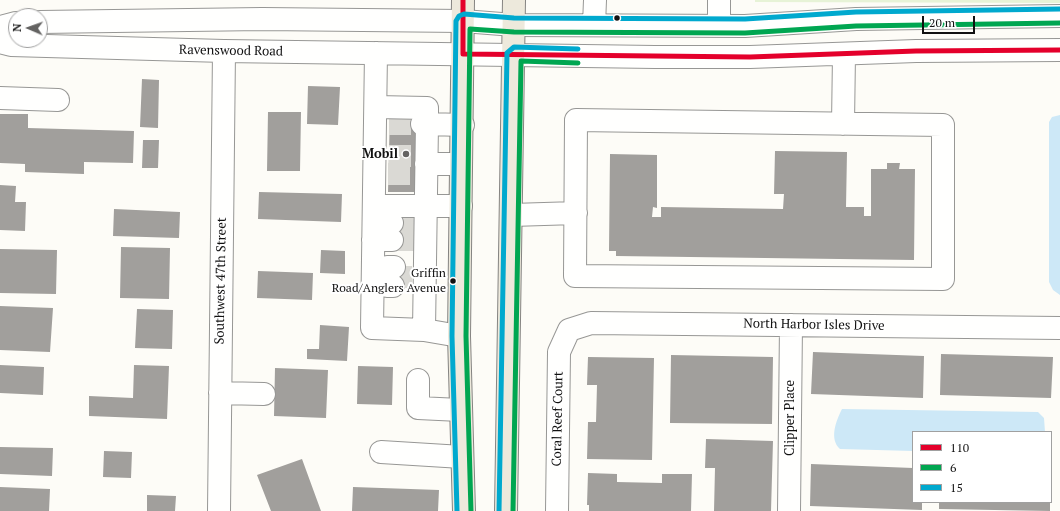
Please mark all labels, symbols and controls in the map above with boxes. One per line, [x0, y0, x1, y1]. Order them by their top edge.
north arrow [8, 8, 48, 48]
scale bar [924, 8, 977, 34]
unlabelled marker [612, 13, 622, 23]
text: 20 m [929, 15, 955, 30]
text: N [10, 23, 24, 32]
street label: Ravenswood Road [179, 42, 283, 60]
place label: Mobil [362, 146, 398, 162]
marker: Mobil [401, 149, 411, 159]
street label: Southwest 47th Street [212, 217, 230, 345]
place label: Griffin Road/Anglers Avenue [332, 267, 446, 295]
marker: Griffin Road/Anglers Avenue [448, 276, 458, 286]
street label: North Harbor Isles Drive [743, 316, 885, 334]
street label: Coral Reef Court [549, 371, 567, 467]
street label: Clipper Place [782, 380, 798, 456]
legend [912, 431, 1052, 503]
text: 110 [950, 440, 969, 455]
text: 6 [950, 460, 956, 475]
text: 15 [950, 480, 963, 495]

